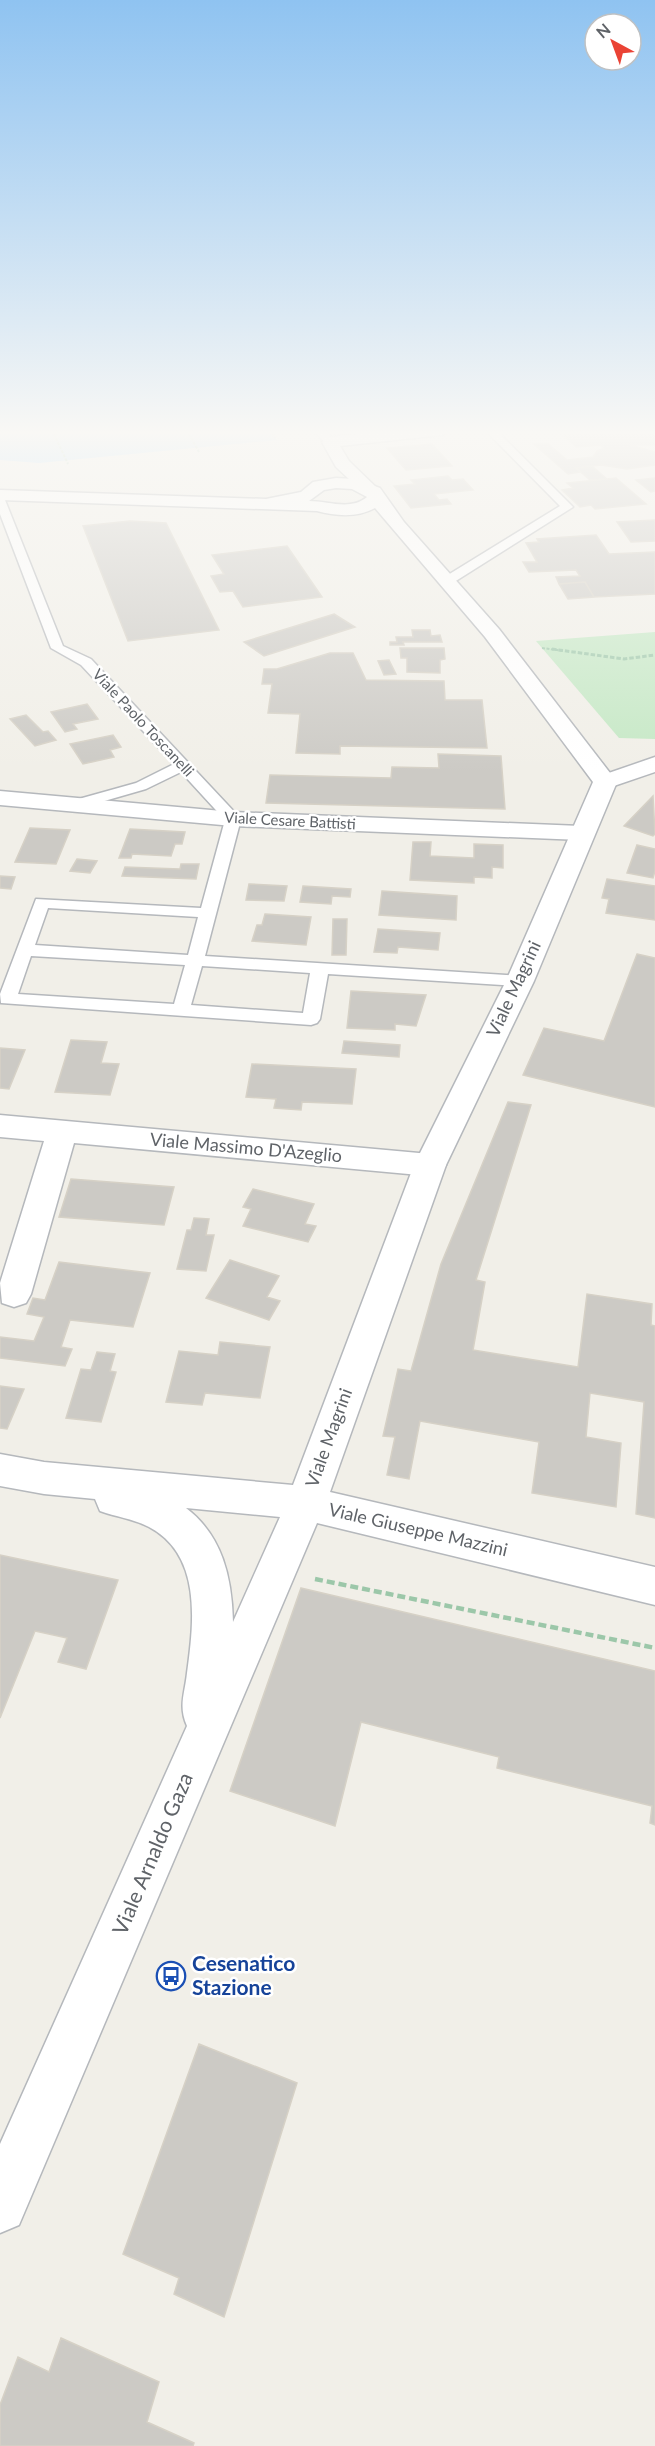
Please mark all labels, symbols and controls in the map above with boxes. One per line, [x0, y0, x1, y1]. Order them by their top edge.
north arrow [583, 12, 643, 72]
text: N [592, 19, 614, 42]
street label: Viale Paolo Toscanelli [89, 665, 198, 780]
street label: Viale Cesare Battisti [224, 808, 356, 832]
street label: Viale Magrini [481, 937, 545, 1040]
street label: Viale Massimo D'Azeglio [149, 1128, 343, 1166]
street label: Viale Magrini [300, 1385, 356, 1490]
street label: Viale Giuseppe Mazzini [327, 1498, 510, 1560]
street label: Viale Arnaldo Gaza [106, 1768, 197, 1938]
place label: Cesenatico Stazione [192, 1950, 295, 1999]
bus stop icon: Cesenatico Stazione [155, 1960, 187, 1992]

